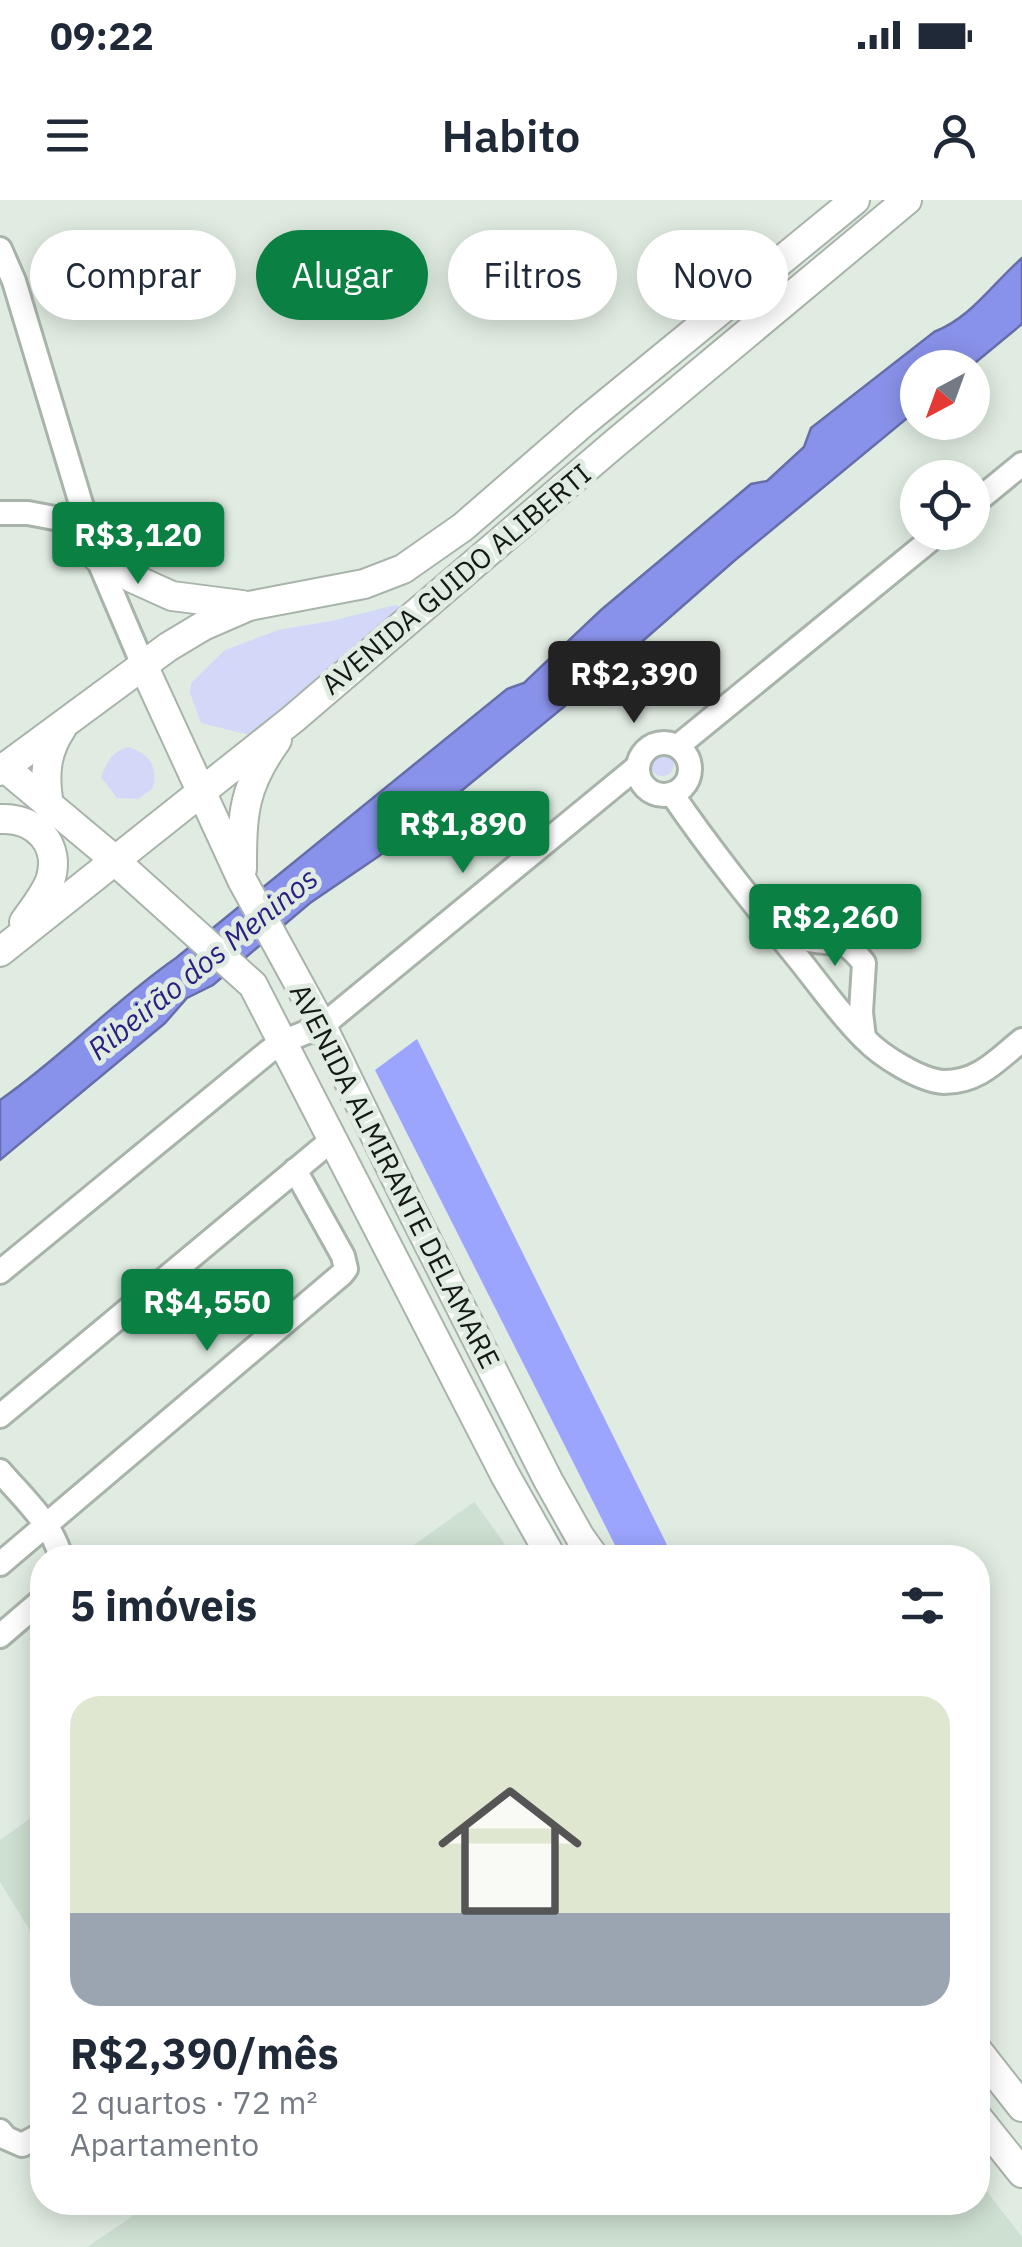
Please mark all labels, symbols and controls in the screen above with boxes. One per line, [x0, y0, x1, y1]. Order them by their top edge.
text: 09:22 [50, 11, 154, 60]
text: Habito [442, 106, 580, 164]
icon: menu [40, 108, 95, 163]
icon: person [927, 108, 982, 163]
chip: Comprar [30, 230, 236, 320]
chip: Alugar [256, 230, 428, 320]
chip: Filtros [448, 230, 617, 320]
chip: Novo [637, 230, 788, 320]
north arrow [900, 350, 990, 440]
map controls [900, 350, 990, 550]
street label: AVENIDA GUIDO ALIBERTI [313, 455, 598, 702]
button: locate [900, 460, 990, 550]
pin: R$3,120 [46, 502, 230, 587]
text: R$3,120 [74, 513, 202, 555]
pin: R$2,390 [542, 641, 726, 726]
text: R$2,390 [570, 652, 698, 694]
pin: R$1,890 [371, 791, 555, 876]
text: R$1,890 [399, 802, 527, 844]
water label: Ribeirão dos Meninos [79, 858, 325, 1068]
pin: R$2,260 [743, 884, 927, 969]
text: R$2,260 [771, 895, 899, 937]
street label: AVENIDA ALMIRANTE DELAMARE [282, 977, 509, 1375]
pin: R$4,550 [115, 1269, 299, 1354]
text: R$4,550 [143, 1280, 271, 1322]
text: 5 imóveis [70, 1578, 257, 1633]
icon: filters [895, 1578, 950, 1633]
icon: home [420, 1761, 600, 1941]
text: R$2,390/mês [70, 2026, 339, 2081]
text: 2 quartos · 72 m² [70, 2081, 318, 2123]
text: Apartamento [70, 2123, 259, 2165]

